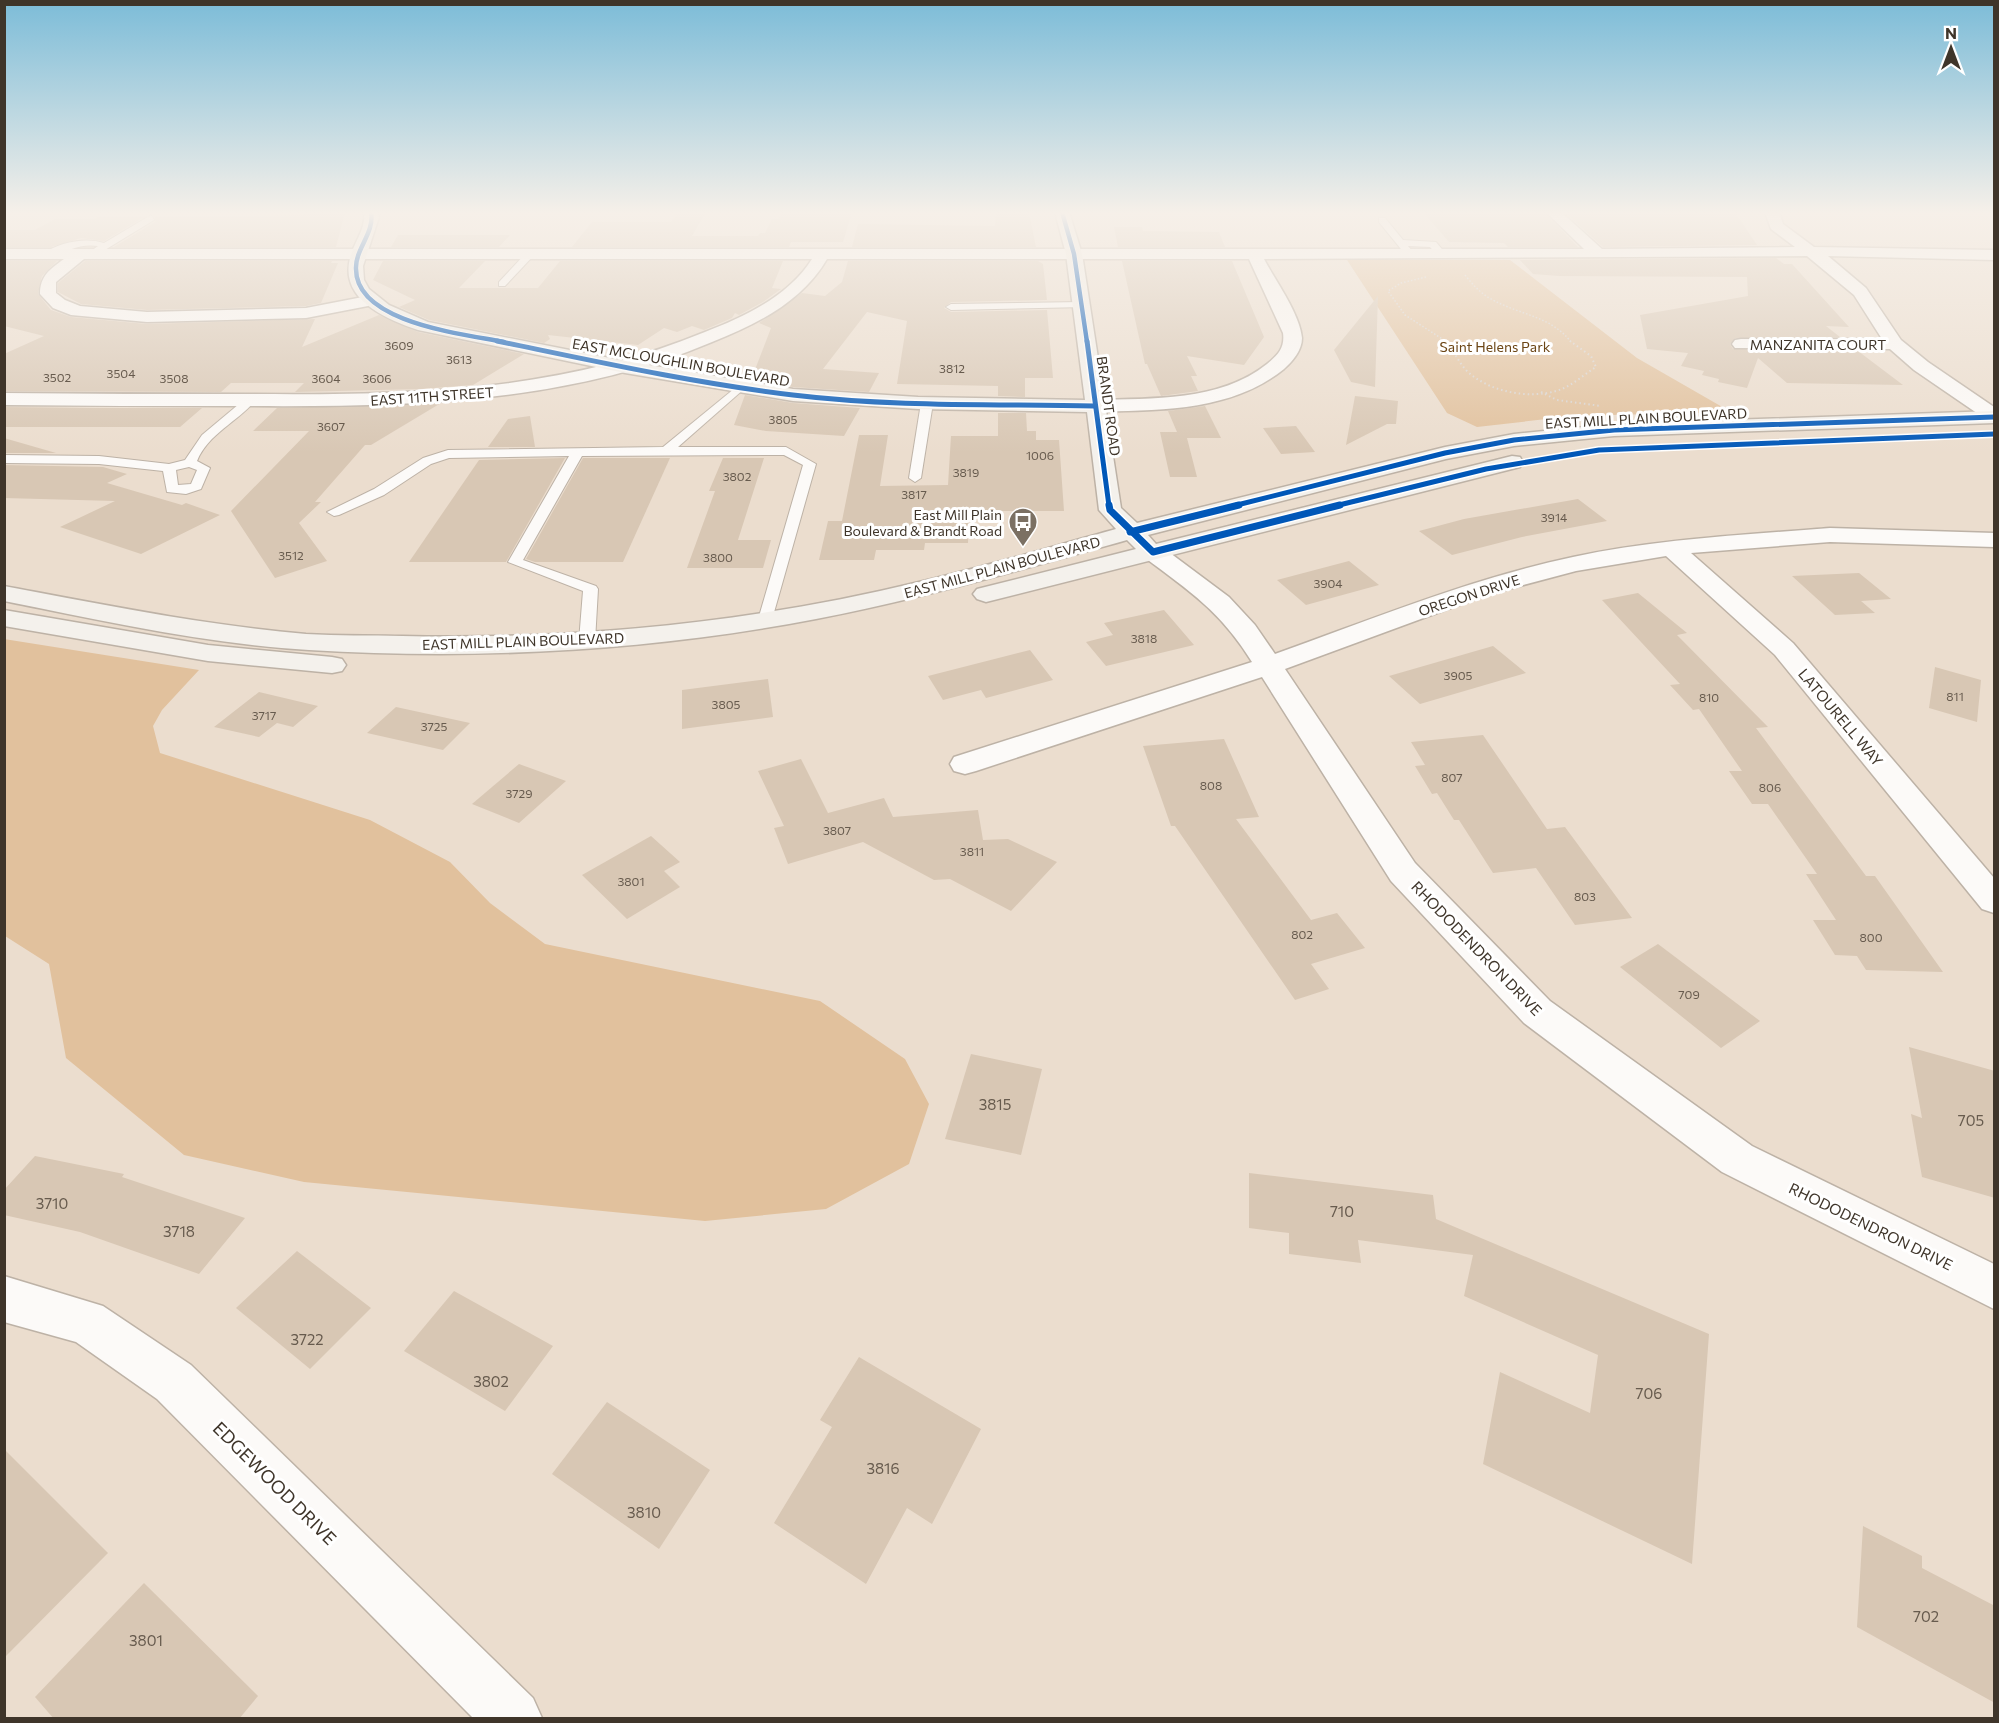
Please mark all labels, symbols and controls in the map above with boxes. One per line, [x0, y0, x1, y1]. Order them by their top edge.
north arrow [1921, 18, 1981, 78]
text: N [1945, 23, 1957, 42]
street label: EAST MCLOUGHLIN BOULEVARD [571, 334, 791, 390]
street label: MANZANITA COURT [1750, 336, 1886, 353]
house number: 3609 [384, 338, 414, 352]
park label: Saint Helens Park [1440, 338, 1551, 355]
house number: 3613 [446, 352, 472, 366]
street label: BRANDT ROAD [1094, 355, 1124, 457]
house number: 3812 [939, 361, 965, 375]
house number: 3504 [107, 366, 135, 380]
house number: 3502 [43, 370, 71, 384]
house number: 3508 [160, 371, 188, 385]
house number: 3604 [311, 371, 341, 385]
house number: 3606 [362, 371, 392, 385]
street label: EAST 11TH STREET [370, 383, 494, 409]
street label: EAST MILL PLAIN BOULEVARD [1545, 404, 1747, 432]
house number: 3805 [769, 412, 798, 426]
house number: 3607 [317, 419, 345, 433]
house number: 1006 [1026, 448, 1054, 462]
house number: 3819 [953, 465, 979, 479]
house number: 3802 [723, 469, 752, 483]
house number: 3817 [901, 487, 927, 501]
place label: East Mill Plain Boulevard & Brandt Road [844, 506, 1002, 539]
bus stop icon: East Mill Plain Boulevard & Brandt Road [1007, 506, 1039, 548]
house number: 3914 [1541, 510, 1567, 524]
street label: EAST MILL PLAIN BOULEVARD [902, 533, 1102, 601]
house number: 3512 [278, 548, 304, 562]
house number: 3800 [703, 550, 733, 564]
street label: OREGON DRIVE [1416, 571, 1522, 619]
house number: 3904 [1313, 576, 1343, 590]
street label: EAST MILL PLAIN BOULEVARD [422, 629, 624, 653]
house number: 3818 [1131, 631, 1157, 645]
street label: LATOURELL WAY [1795, 664, 1887, 770]
house number: 3905 [1444, 668, 1473, 682]
house number: 811 [1946, 689, 1964, 703]
house number: 810 [1699, 690, 1719, 704]
house number: 3805 [712, 697, 741, 711]
house number: 3717 [252, 708, 276, 722]
house number: 3725 [421, 719, 447, 733]
house number: 807 [1441, 770, 1463, 784]
house number: 808 [1200, 778, 1222, 792]
house number: 806 [1759, 780, 1781, 794]
house number: 3729 [505, 786, 533, 800]
house number: 3807 [823, 823, 851, 837]
house number: 3811 [960, 844, 984, 858]
house number: 3801 [617, 874, 645, 888]
street label: RHODODENDRON DRIVE [1408, 877, 1546, 1019]
house number: 803 [1574, 889, 1596, 903]
house number: 802 [1291, 927, 1313, 941]
house number: 800 [1860, 930, 1883, 944]
house number: 709 [1678, 987, 1700, 1001]
house number: 3815 [979, 1095, 1011, 1113]
house number: 705 [1958, 1111, 1984, 1129]
street label: RHODODENDRON DRIVE [1786, 1178, 1956, 1274]
house number: 3710 [36, 1194, 68, 1212]
house number: 710 [1330, 1202, 1354, 1220]
house number: 3718 [163, 1222, 195, 1240]
house number: 3722 [290, 1330, 324, 1348]
house number: 3802 [473, 1372, 509, 1390]
house number: 706 [1636, 1384, 1662, 1402]
street label: EDGEWOOD DRIVE [209, 1417, 341, 1549]
house number: 3816 [866, 1459, 900, 1477]
house number: 3810 [627, 1503, 661, 1521]
house number: 702 [1913, 1607, 1939, 1625]
house number: 3801 [129, 1631, 163, 1649]

